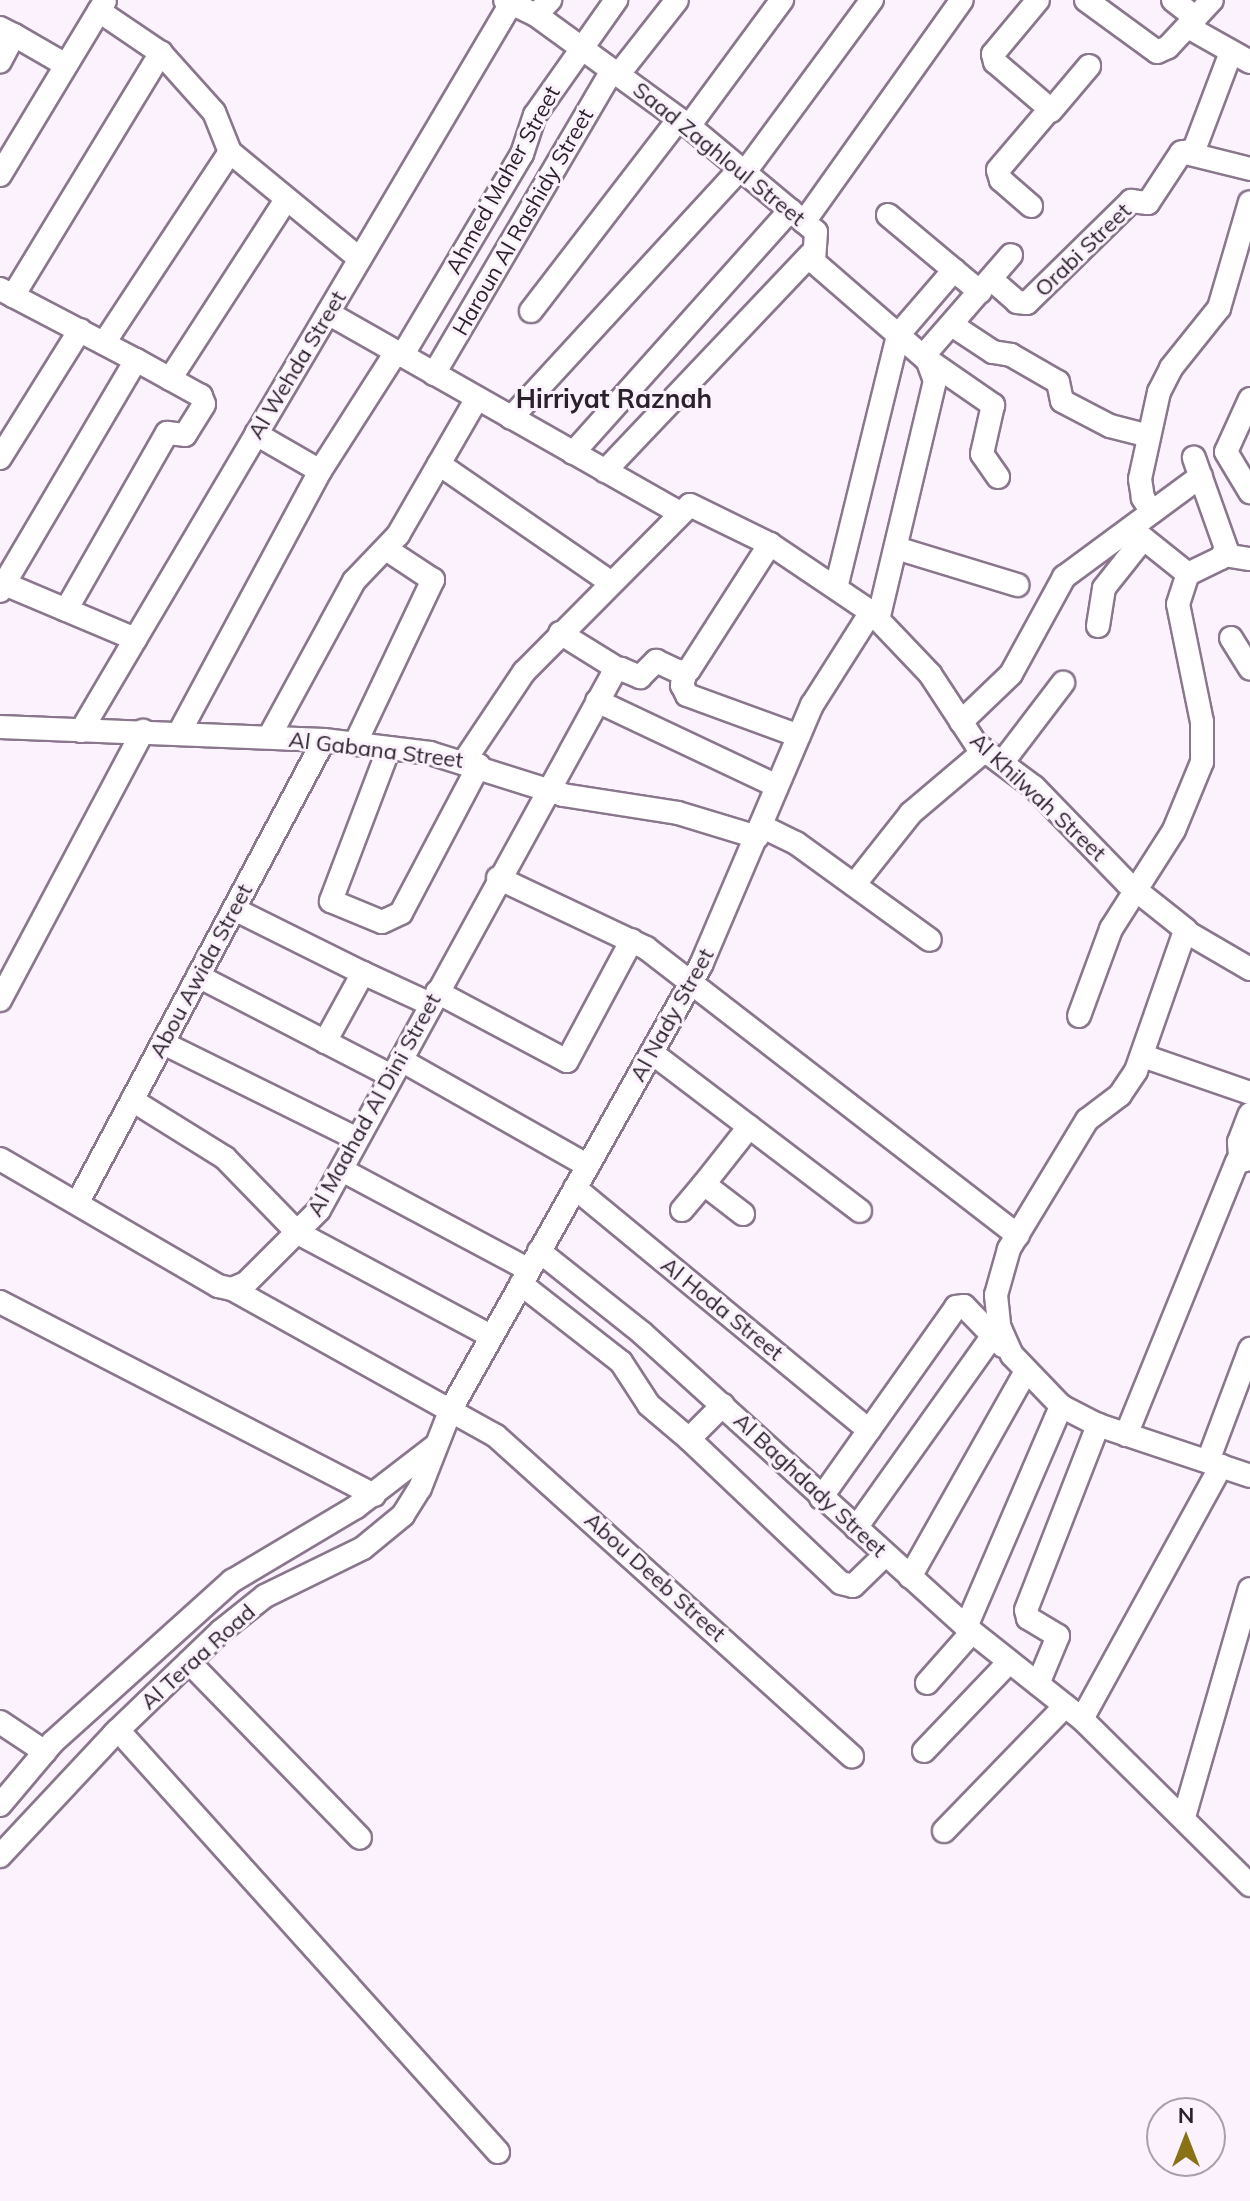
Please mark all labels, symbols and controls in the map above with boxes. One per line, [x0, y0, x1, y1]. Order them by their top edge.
street label: Saad Zaghloul Street [628, 77, 810, 231]
street label: Ahmed Maher Street [440, 81, 566, 279]
street label: Haroun Al Rashidy Street [447, 104, 599, 340]
street label: Orabi Street [1030, 198, 1136, 302]
street label: Al Wehda Street [242, 286, 352, 444]
district label: Hirriyat Raznah [516, 383, 712, 415]
street label: Al Gabana Street [287, 726, 465, 774]
street label: Al Khilwah Street [965, 727, 1111, 867]
street label: Abou Awida Street [144, 879, 258, 1063]
street label: Al Nady Street [625, 944, 719, 1086]
street label: Al Maahad Al Dini Street [302, 989, 446, 1221]
street label: Al Hoda Street [656, 1252, 788, 1366]
street label: Al Baghdady Street [728, 1407, 892, 1563]
street label: Abou Deeb Street [579, 1507, 731, 1647]
street label: Al Teraa Road [135, 1599, 261, 1715]
north arrow [1146, 2097, 1226, 2177]
text: N [1178, 2101, 1194, 2129]

